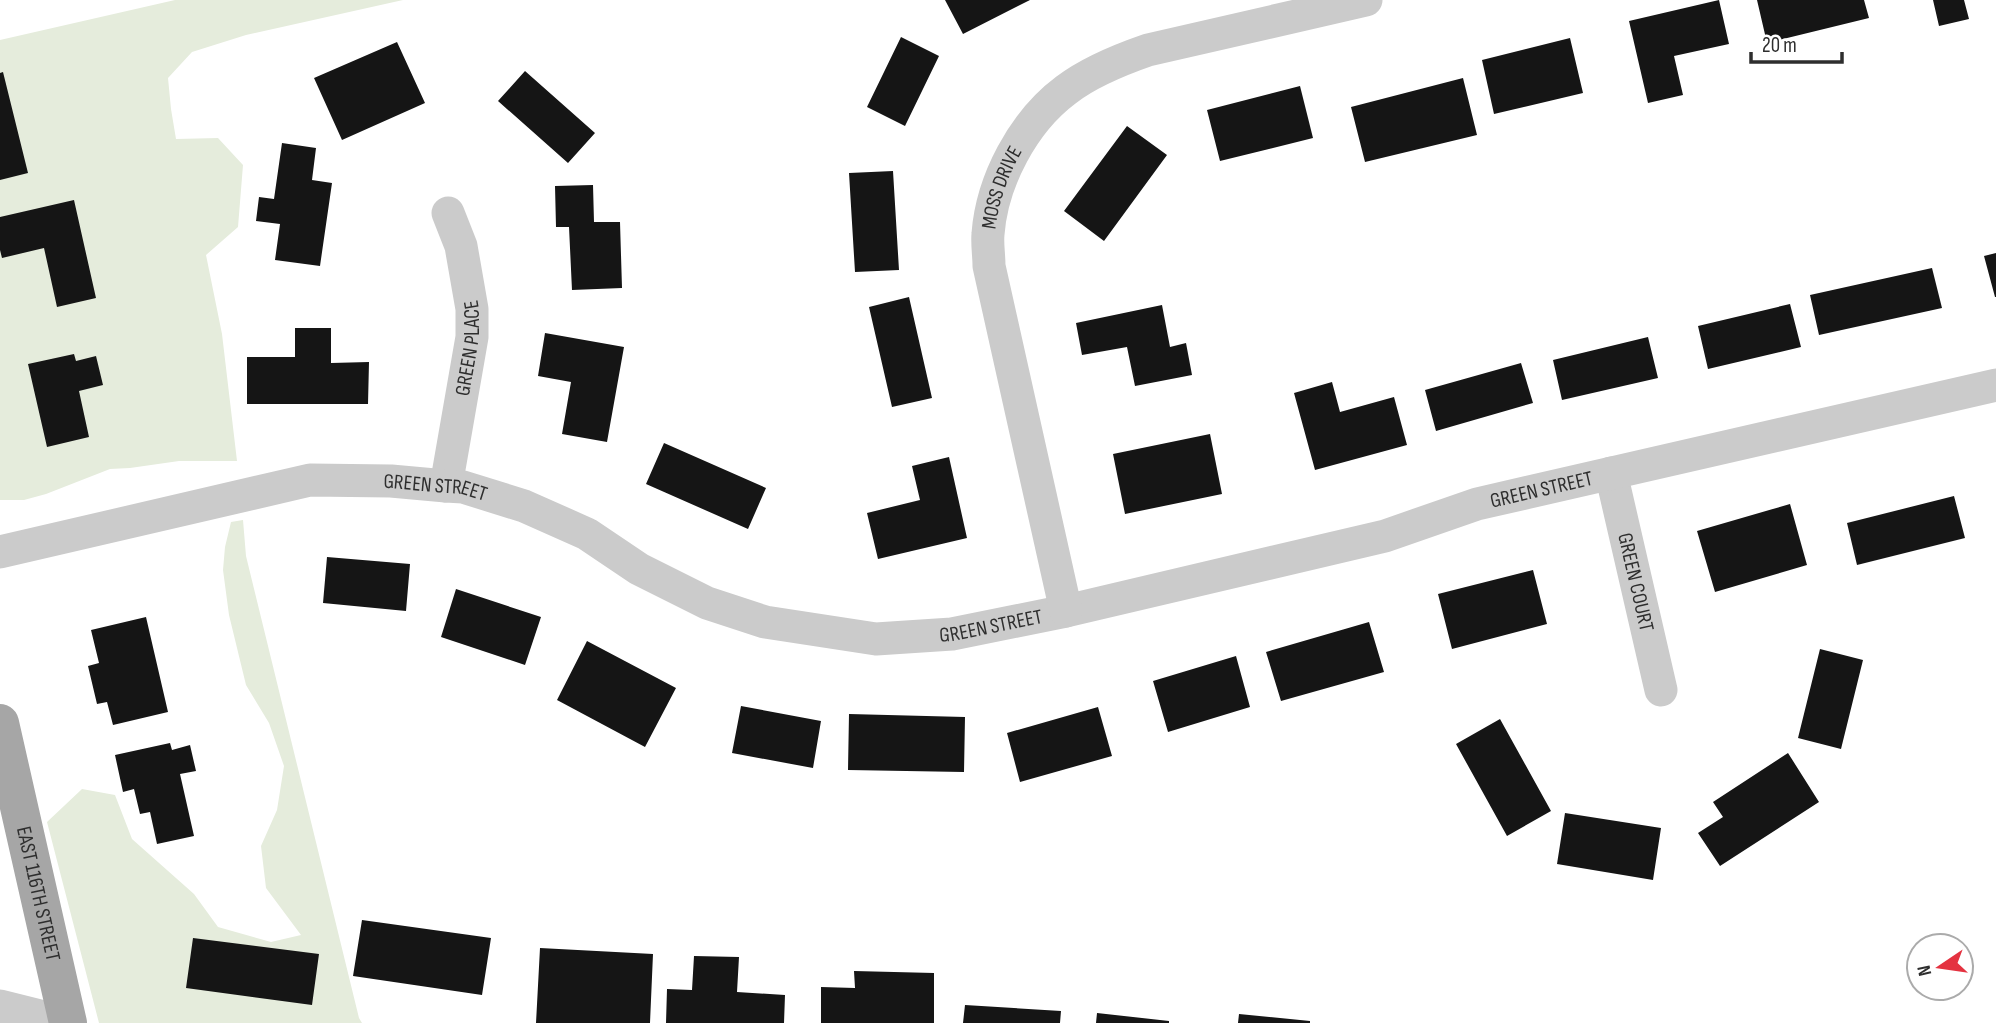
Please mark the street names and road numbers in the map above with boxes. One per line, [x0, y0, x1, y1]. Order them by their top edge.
street label: MOSS DRIVE [977, 142, 1027, 231]
street label: GREEN PLACE [450, 298, 485, 398]
street label: GREEN STREET [1488, 466, 1596, 514]
street label: GREEN STREET [383, 469, 491, 507]
street label: GREEN COURT [1612, 531, 1659, 634]
street label: GREEN STREET [938, 604, 1045, 648]
street label: EAST 116TH STREET [11, 824, 66, 964]

